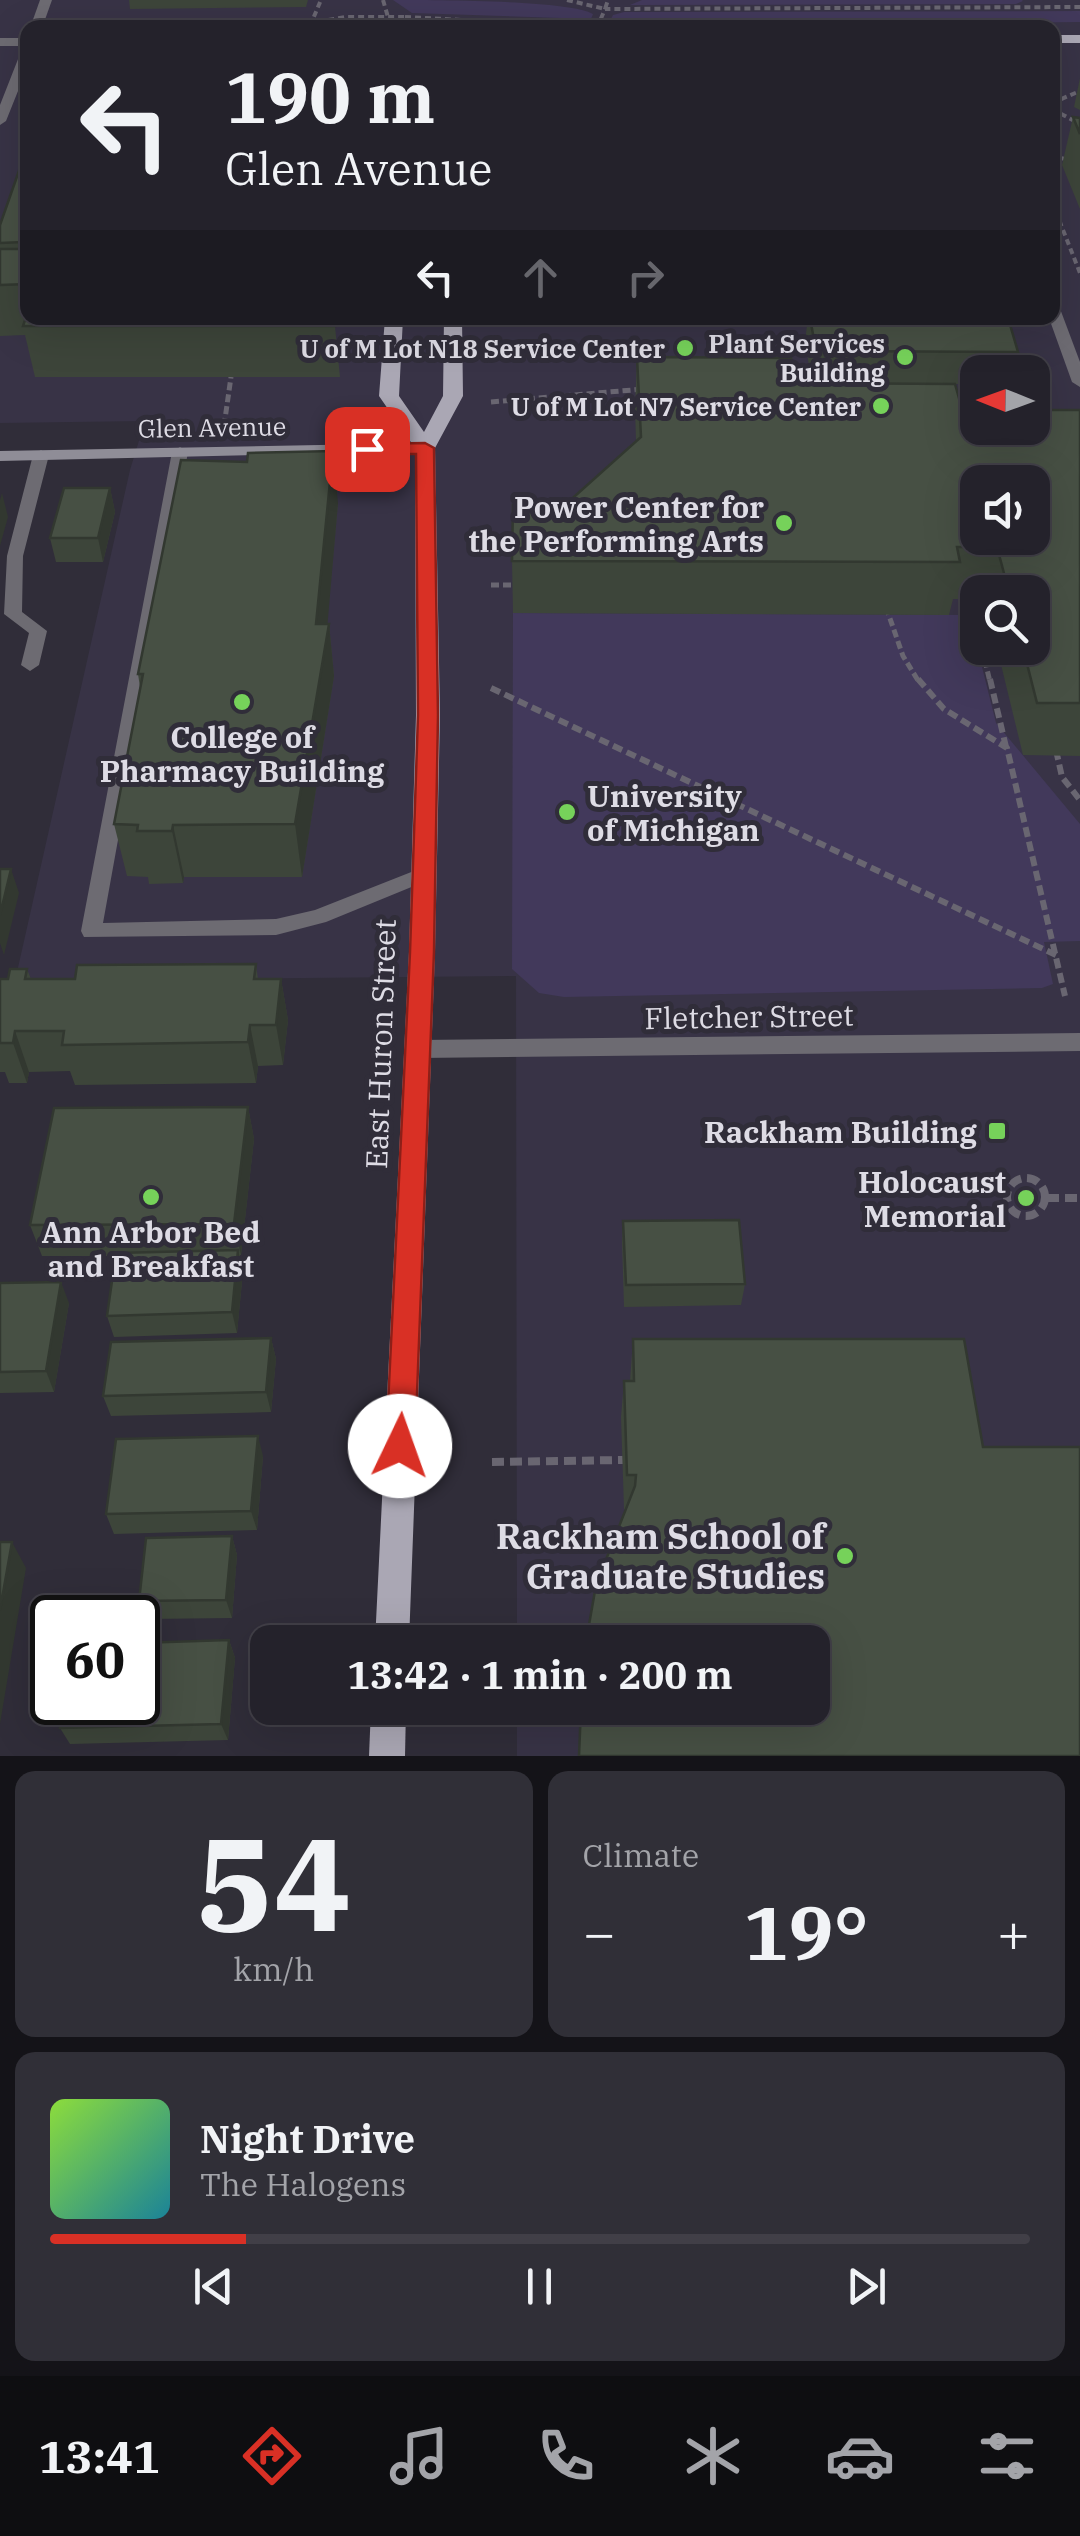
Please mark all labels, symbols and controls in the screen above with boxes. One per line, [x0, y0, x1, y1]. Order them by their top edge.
text: 190 m [225, 51, 435, 142]
icon: left [60, 60, 190, 190]
text: Glen Avenue [225, 139, 492, 197]
icon: left [408, 250, 463, 305]
icon: ahead [513, 250, 568, 305]
icon: right [618, 250, 673, 305]
place label: Plant Services Building [708, 327, 885, 389]
place label: U of M Lot N18 Service Center [300, 332, 666, 365]
marker: U of M Lot N18 Service Center [674, 337, 696, 359]
marker: Plant Services Building [894, 346, 916, 368]
north arrow [960, 355, 1050, 445]
map controls [960, 355, 1050, 665]
place label: U of M Lot N7 Service Center [511, 390, 862, 423]
marker: U of M Lot N7 Service Center [870, 395, 892, 417]
pin [325, 407, 410, 492]
street label: Glen Avenue [137, 409, 287, 445]
icon: arrive [340, 422, 395, 477]
button: sound [960, 465, 1050, 555]
place label: Power Center for the Performing Arts [469, 487, 764, 560]
marker: Power Center for the Performing Arts [773, 512, 795, 534]
button: search [960, 575, 1050, 665]
marker: College of Pharmacy Building [231, 691, 253, 713]
place label: College of Pharmacy Building [100, 717, 385, 790]
place label: University of Michigan [587, 776, 760, 849]
marker: University of Michigan [556, 801, 578, 823]
street label: East Huron Street [356, 918, 404, 1170]
street label: Fletcher Street [644, 995, 854, 1037]
place label: Rackham Building [704, 1112, 978, 1151]
marker: Rackham Building [986, 1120, 1008, 1142]
place label: Holocaust Memorial [858, 1162, 1006, 1235]
marker: Ann Arbor Bed and Breakfast [140, 1186, 162, 1208]
marker: Holocaust Memorial [1015, 1187, 1037, 1209]
place label: Ann Arbor Bed and Breakfast [42, 1212, 260, 1285]
position arrow [348, 1394, 452, 1498]
place label: Rackham School of Graduate Studies [496, 1513, 828, 1599]
marker: Rackham School of Graduate Studies [834, 1545, 856, 1567]
speed limit sign: 60 [30, 1595, 160, 1725]
text: 13:42 · 1 min · 200 m [347, 1650, 733, 1699]
text: 54 [196, 1798, 352, 1967]
text: Climate [583, 1834, 699, 1876]
text: 19° [744, 1883, 869, 1981]
text: − [583, 1897, 616, 1968]
text: + [997, 1897, 1030, 1968]
text: km/h [233, 1948, 314, 1990]
text: Night Drive [200, 2114, 415, 2163]
text: The Halogens [200, 2163, 406, 2205]
icon: previous [186, 2259, 241, 2314]
icon: pause [512, 2259, 567, 2314]
icon: next [839, 2259, 894, 2314]
icon: directions [237, 2421, 307, 2491]
icon: music [384, 2421, 454, 2491]
icon: phone [531, 2421, 601, 2491]
icon: climate [678, 2421, 748, 2491]
icon: car [825, 2421, 895, 2491]
icon: filters [972, 2421, 1042, 2491]
text: 13:41 [38, 2427, 160, 2485]

